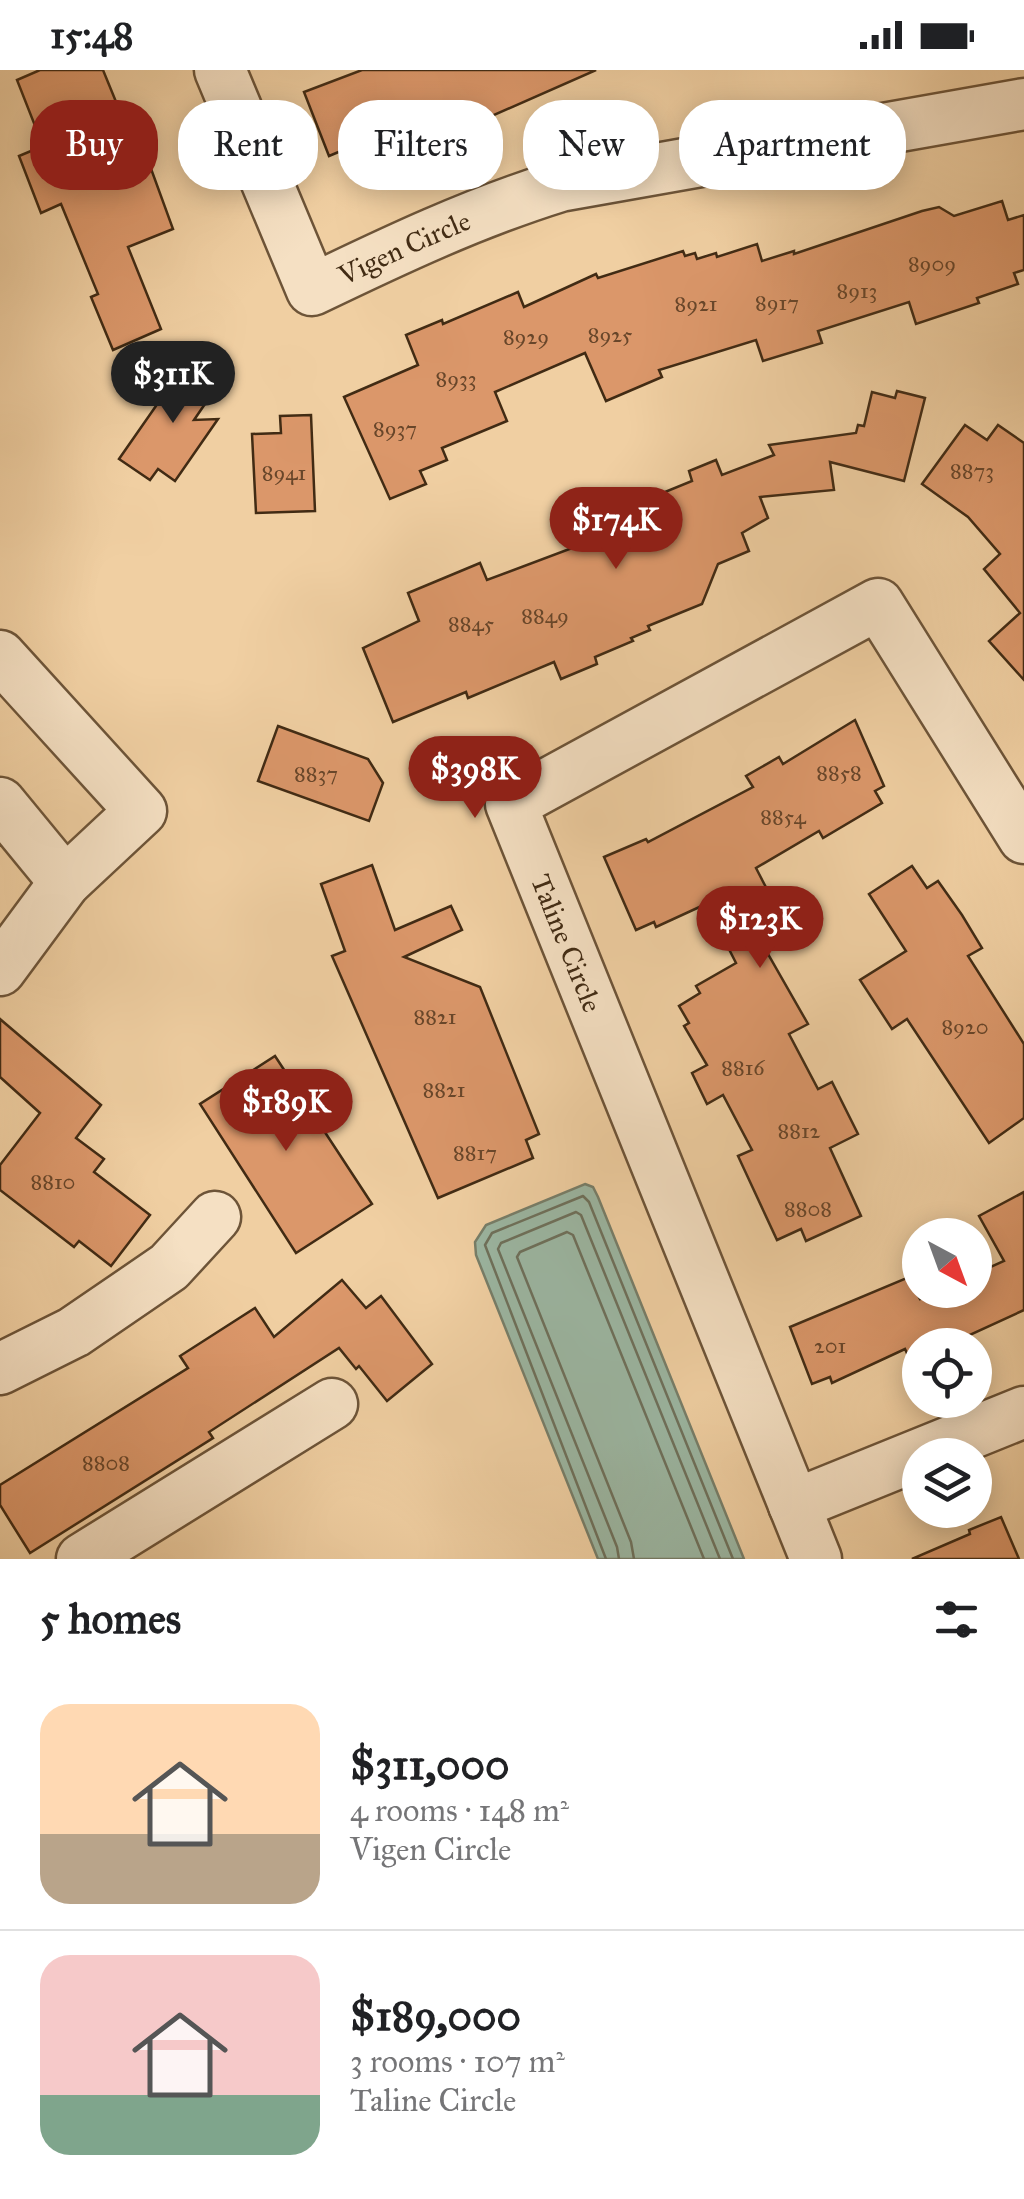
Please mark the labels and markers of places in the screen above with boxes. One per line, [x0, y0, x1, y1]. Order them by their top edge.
pin: $311K [103, 341, 243, 426]
pin: $174K [546, 487, 686, 572]
pin: $398K [405, 736, 545, 821]
pin: $123K [690, 886, 830, 971]
pin: $189K [216, 1069, 356, 1154]

